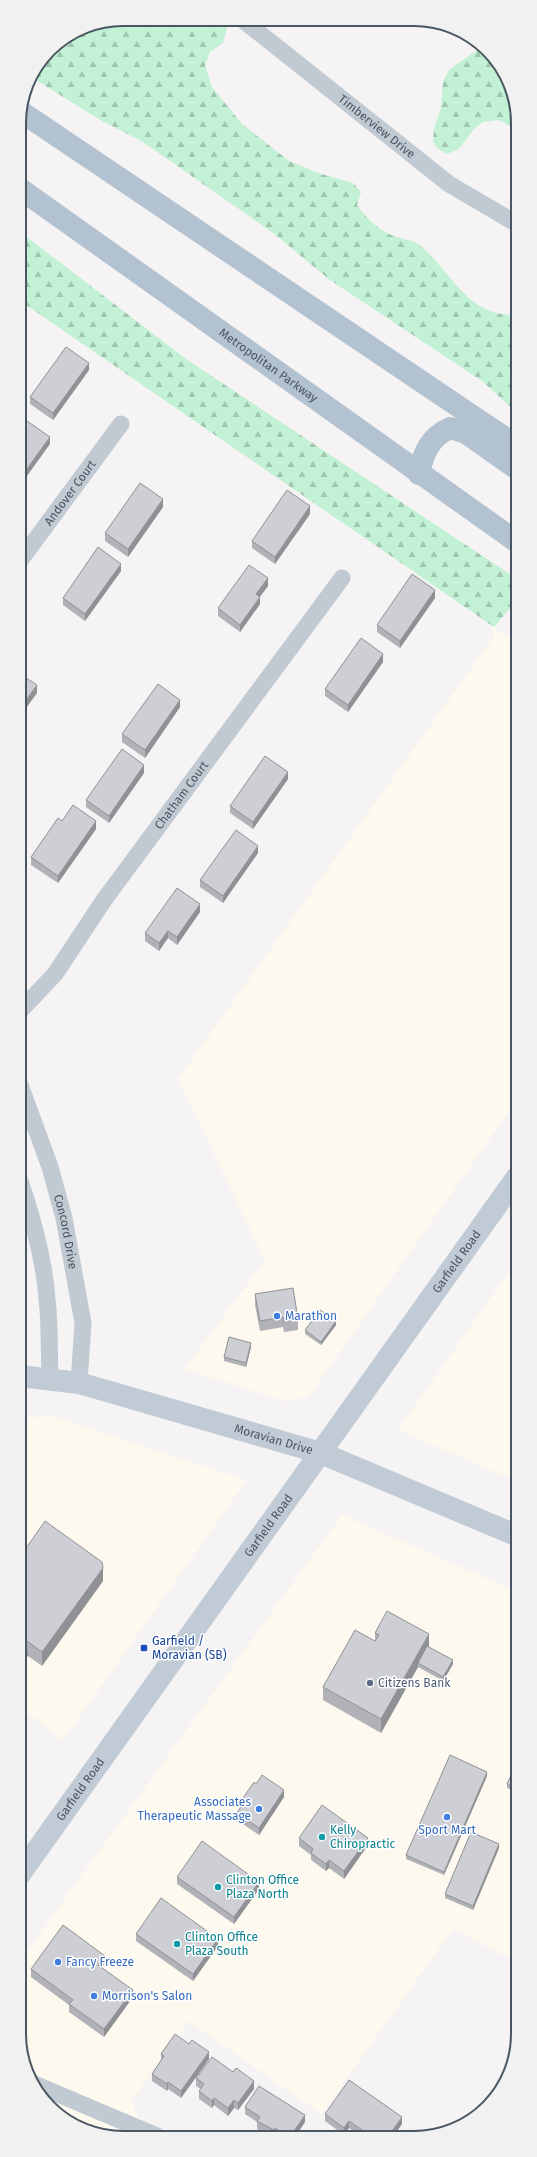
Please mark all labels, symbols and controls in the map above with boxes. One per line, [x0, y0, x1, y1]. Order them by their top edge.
street label: Timberview Drive [336, 92, 418, 161]
street label: Metropolitan Parkway [216, 325, 321, 405]
street label: Andover Court [41, 457, 99, 528]
street label: Chatham Court [152, 758, 212, 832]
street label: Concord Drive [51, 1193, 80, 1270]
street label: Garfield Road [429, 1228, 484, 1296]
place label: Marathon [285, 1309, 337, 1323]
marker: Marathon [272, 1311, 282, 1321]
street label: Moravian Drive [233, 1421, 315, 1457]
street label: Garfield Road [241, 1491, 296, 1560]
place label: Garfield / Moravian (SB) [152, 1634, 227, 1662]
marker: Garfield / Moravian (SB) [139, 1643, 149, 1653]
place label: Citizens Bank [378, 1676, 451, 1690]
marker: Citizens Bank [365, 1678, 375, 1688]
street label: Garfield Road [53, 1755, 107, 1823]
place label: Associates Therapeutic Massage [137, 1795, 251, 1823]
marker: Associates Therapeutic Massage [254, 1804, 264, 1814]
marker: Sport Mart [442, 1812, 452, 1822]
place label: Kelly Chiropractic [330, 1823, 396, 1851]
place label: Sport Mart [418, 1823, 476, 1837]
marker: Kelly Chiropractic [317, 1832, 327, 1842]
place label: Clinton Office Plaza North [226, 1873, 299, 1901]
marker: Clinton Office Plaza North [213, 1882, 223, 1892]
place label: Clinton Office Plaza South [185, 1930, 258, 1958]
marker: Clinton Office Plaza South [172, 1939, 182, 1949]
place label: Fancy Freeze [66, 1955, 134, 1969]
marker: Fancy Freeze [53, 1957, 63, 1967]
place label: Morrison's Salon [102, 1989, 192, 2003]
marker: Morrison's Salon [89, 1991, 99, 2001]

